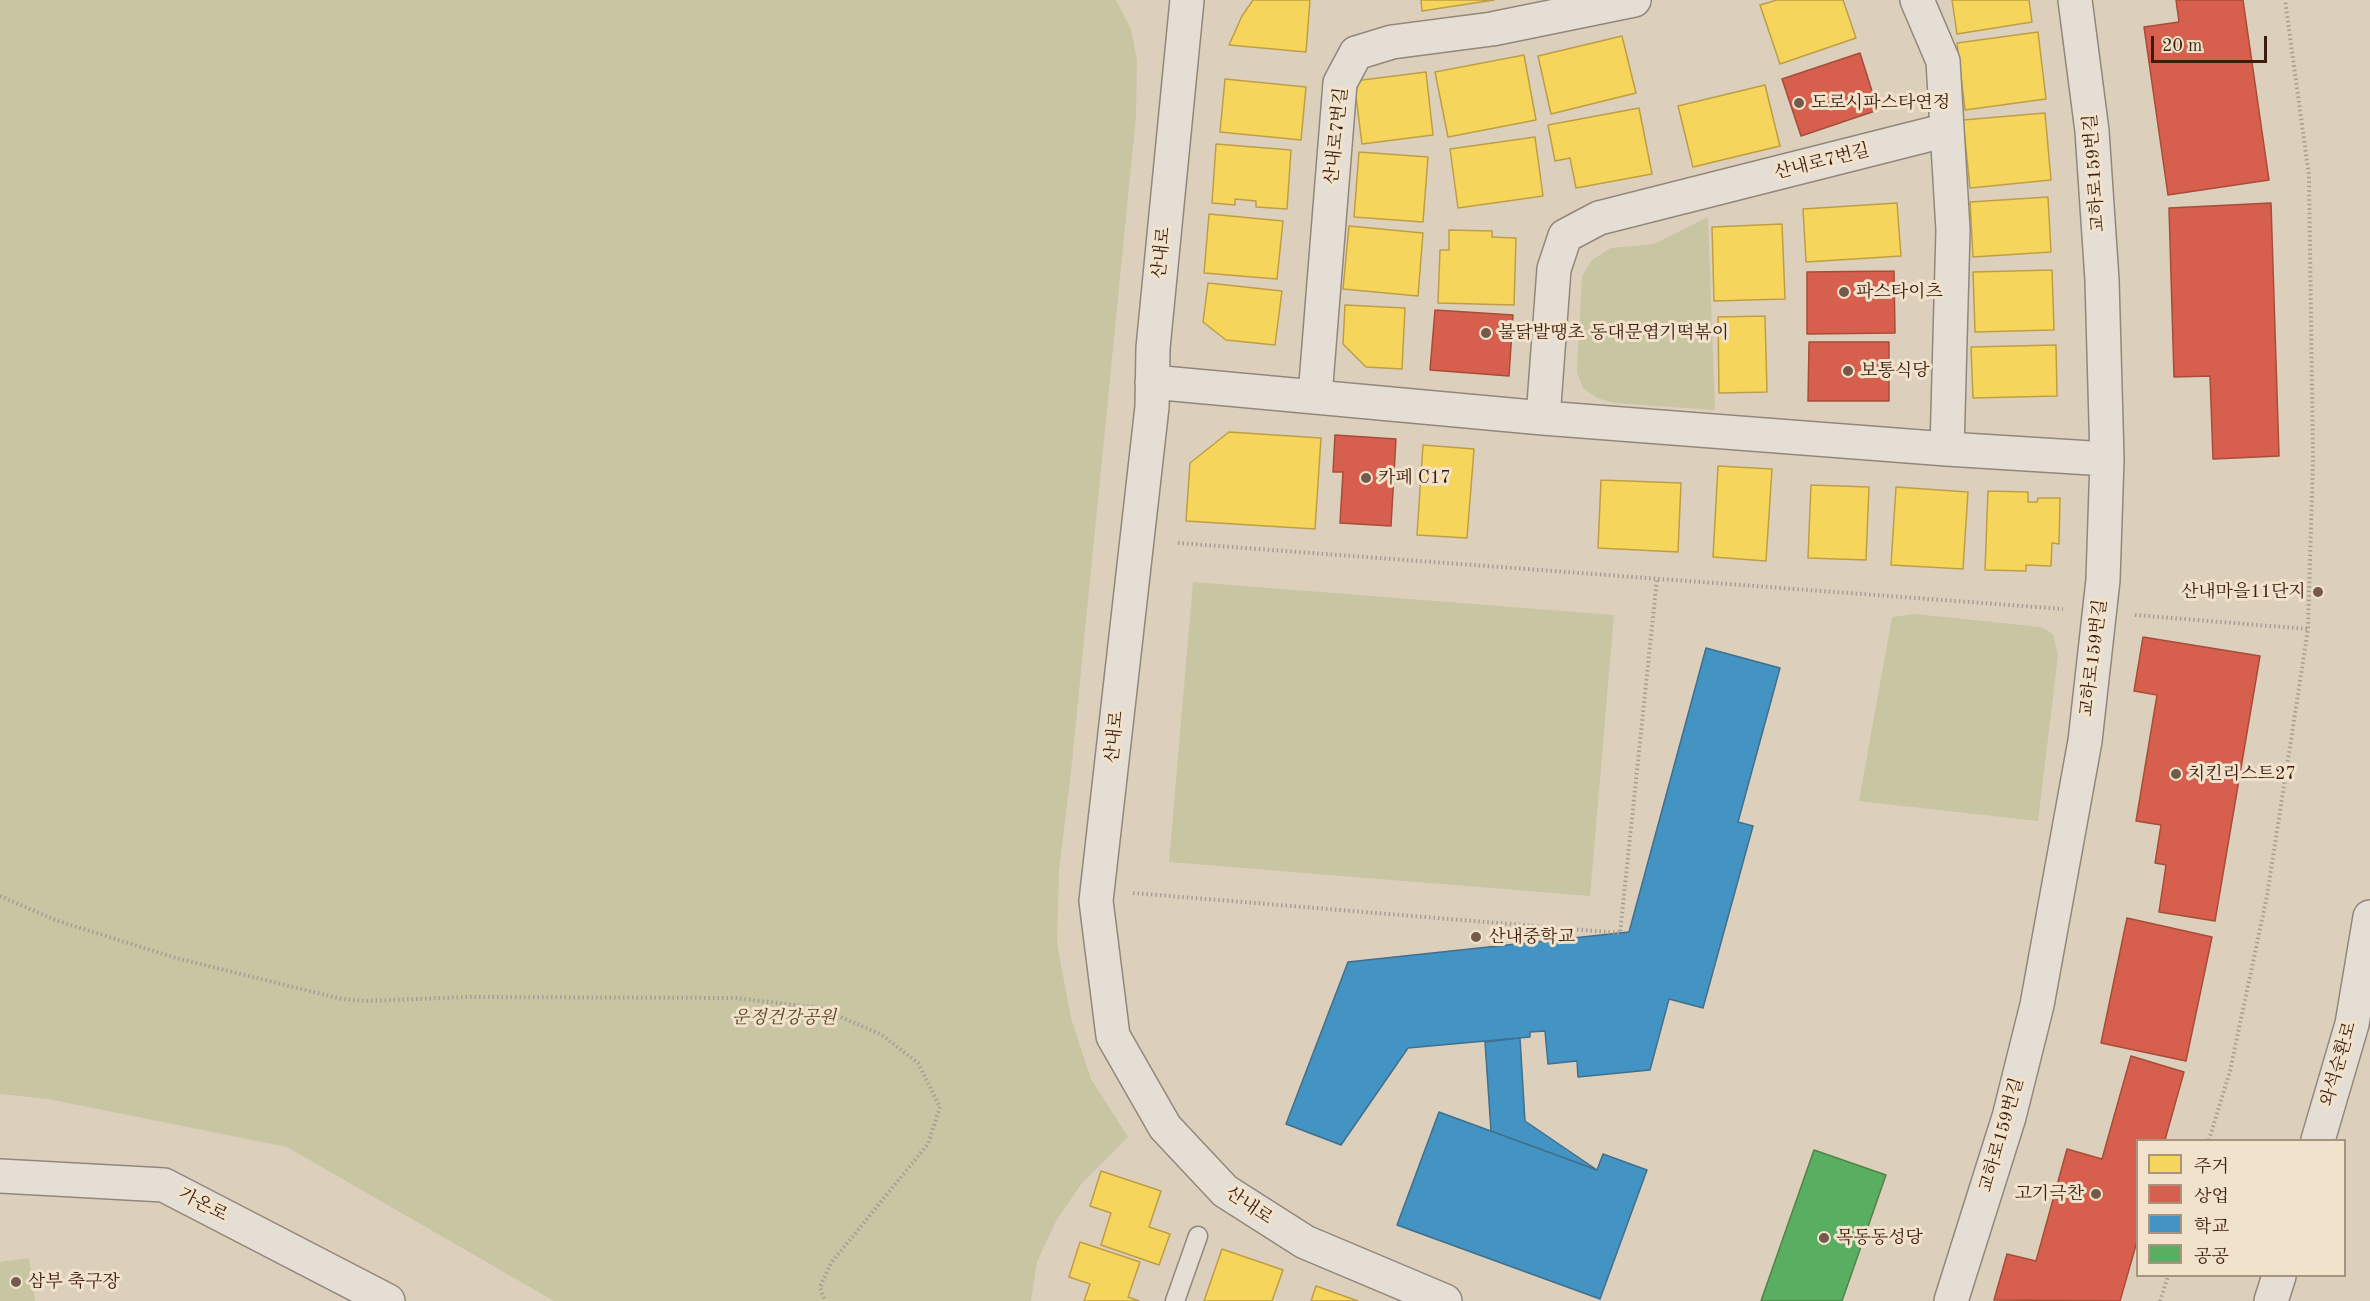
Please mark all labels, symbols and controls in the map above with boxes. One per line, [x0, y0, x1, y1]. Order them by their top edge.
scale bar [2154, 24, 2270, 62]
text: 20 m [2162, 37, 2202, 55]
street label: 산내로7번길 [1321, 86, 1353, 186]
place label: 도로시파스타연정 [1811, 92, 1950, 114]
marker: 도로시파스타연정 [1792, 96, 1806, 110]
street label: 교하로159번길 [2080, 113, 2110, 233]
street label: 산내로7번길 [1772, 140, 1872, 184]
street label: 산내로 [1149, 226, 1175, 280]
place label: 파스타이츠 [1856, 281, 1943, 303]
marker: 파스타이츠 [1837, 285, 1851, 299]
place label: 불닭발땡초 동대문엽기떡볶이 [1498, 322, 1729, 344]
marker: 불닭발땡초 동대문엽기떡볶이 [1479, 326, 1493, 340]
place label: 보통식당 [1860, 360, 1930, 382]
marker: 보통식당 [1841, 364, 1855, 378]
place label: 카페 C17 [1378, 467, 1451, 489]
marker: 카페 C17 [1359, 471, 1373, 485]
place label: 산내마을11단지 [2181, 581, 2306, 603]
marker: 산내마을11단지 [2311, 585, 2325, 599]
street label: 교하로159번길 [2076, 598, 2112, 718]
street label: 산내로 [1102, 710, 1128, 764]
place label: 치킨리스트27 [2188, 763, 2296, 785]
marker: 치킨리스트27 [2169, 767, 2183, 781]
place label: 산내중학교 [1488, 926, 1575, 948]
marker: 산내중학교 [1469, 930, 1483, 944]
park label: 운정건강공원 [732, 1007, 836, 1029]
street label: 와석순환로 [2317, 1019, 2361, 1109]
street label: 교하로159번길 [1975, 1075, 2029, 1195]
legend [2136, 1139, 2346, 1277]
text: 주거 [2194, 1158, 2229, 1176]
street label: 산내로 [1221, 1182, 1277, 1230]
place label: 고기극찬 [2014, 1183, 2084, 1205]
street label: 가온로 [175, 1184, 231, 1226]
marker: 고기극찬 [2089, 1187, 2103, 1201]
text: 상업 [2194, 1188, 2229, 1206]
text: 학교 [2194, 1218, 2229, 1236]
place label: 목동동성당 [1836, 1227, 1923, 1249]
marker: 목동동성당 [1817, 1231, 1831, 1245]
text: 공공 [2194, 1248, 2229, 1266]
place label: 삼부 축구장 [28, 1271, 120, 1293]
marker: 삼부 축구장 [9, 1275, 23, 1289]

